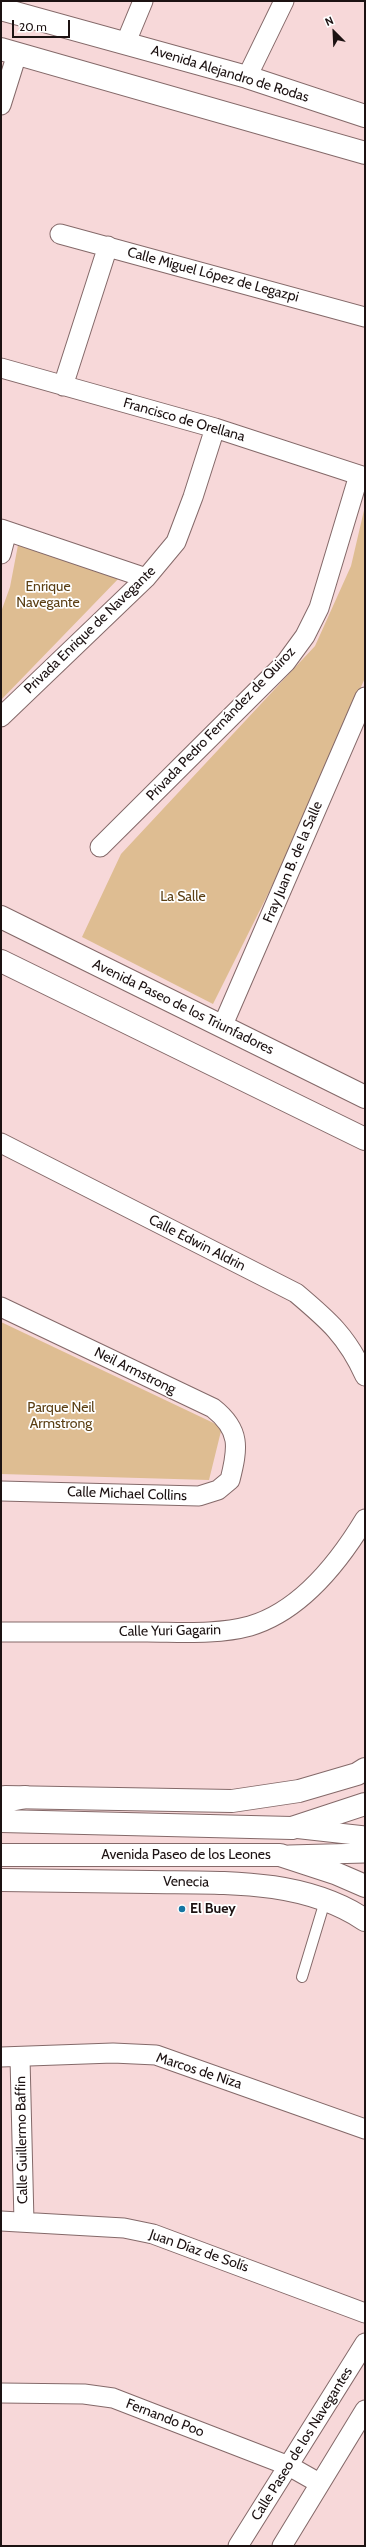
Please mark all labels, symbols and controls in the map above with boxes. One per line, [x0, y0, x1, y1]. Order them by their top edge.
scale bar [14, 12, 72, 38]
north arrow [314, 12, 354, 52]
text: N [323, 13, 336, 29]
text: 20 m [19, 19, 47, 34]
street label: Avenida Alejandro de Rodas [149, 42, 311, 106]
street label: Calle Miguel López de Legazpi [125, 244, 301, 306]
street label: Francisco de Orellana [121, 395, 247, 445]
street label: Privada Enrique de Navegante [21, 563, 159, 697]
park label: Enrique Navegante [16, 579, 80, 612]
street label: Privada Pedro Fernández de Quiroz [143, 644, 299, 804]
street label: Fray Juan B. de la Salle [260, 799, 326, 925]
park label: La Salle [160, 889, 206, 905]
street label: Avenida Paseo de los Triunfadores [90, 956, 276, 1058]
street label: Calle Edwin Aldrin [146, 1211, 248, 1275]
street label: Neil Armstrong [91, 1344, 179, 1398]
park label: Parque Neil Armstrong [27, 1400, 95, 1432]
street label: Calle Michael Collins [67, 1484, 187, 1504]
street label: Calle Yuri Gagarin [119, 1622, 221, 1640]
street label: Avenida Paseo de los Leones [101, 1847, 271, 1863]
street label: Venecia [163, 1873, 209, 1891]
place label: El Buey [190, 1901, 236, 1917]
marker: El Buey [177, 1904, 187, 1914]
street label: Marcos de Niza [154, 2049, 244, 2093]
street label: Calle Guillermo Baffin [12, 2076, 32, 2204]
street label: Juan Díaz de Solís [147, 2226, 251, 2276]
street label: Calle Paseo de los Navegantes [248, 2364, 356, 2524]
street label: Fernando Poo [123, 2395, 207, 2441]

